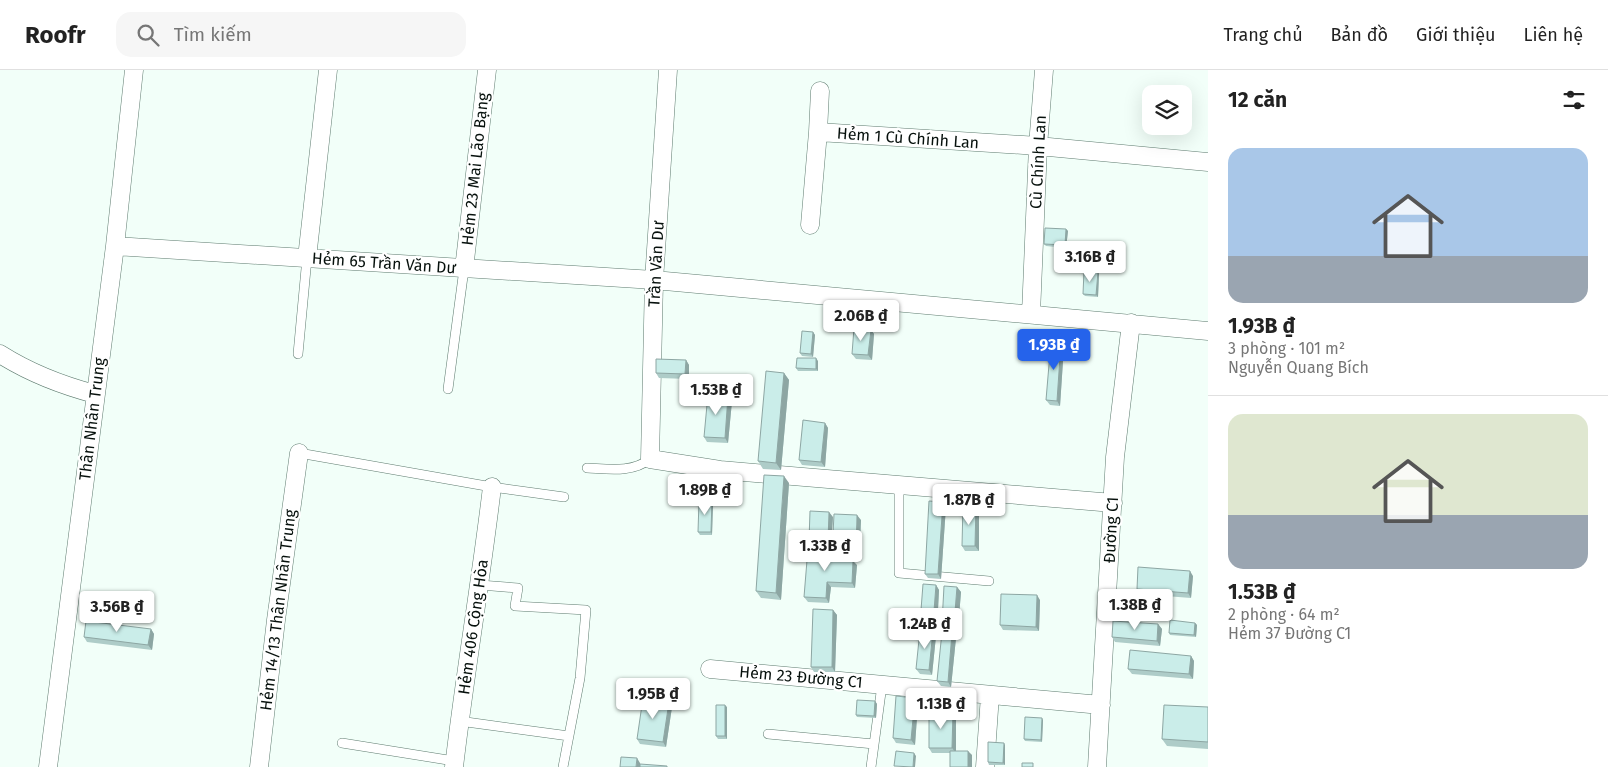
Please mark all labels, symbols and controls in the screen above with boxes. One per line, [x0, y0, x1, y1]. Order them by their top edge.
search box [116, 12, 466, 57]
text: Roofr [25, 21, 86, 49]
icon: search [134, 21, 162, 49]
text: Tìm kiếm [174, 23, 252, 46]
text: Trang chủ [1223, 24, 1303, 46]
text: Bản đồ [1331, 24, 1388, 46]
text: Giới thiệu [1416, 24, 1495, 46]
text: Liên hệ [1523, 24, 1583, 46]
map controls [1142, 85, 1192, 135]
button: layers [1142, 85, 1192, 135]
icon: filters [1560, 86, 1588, 114]
text: 12 căn [1228, 87, 1287, 113]
street label: Hẻm 23 Mai Lão Bạng [458, 91, 493, 246]
street label: Cù Chính Lan [1026, 115, 1050, 209]
street label: Hẻm 1 Cù Chính Lan [836, 124, 980, 152]
icon: home [1363, 181, 1453, 271]
street label: Trần Văn Dư [643, 220, 668, 308]
pin: 3.16B ₫ [1044, 240, 1136, 283]
street label: Hẻm 65 Trần Văn Dư [311, 247, 457, 278]
text: 3.16B ₫ [1065, 247, 1115, 266]
pin: 2.06B ₫ [815, 300, 907, 342]
text: 2.06B ₫ [834, 306, 888, 325]
text: 1.93B ₫ [1228, 313, 1295, 339]
pin: 1.93B ₫ [1008, 328, 1100, 371]
text: 1.93B ₫ [1028, 335, 1080, 354]
text: 3 phòng · 101 m² [1228, 339, 1345, 358]
street label: Thân Nhân Trung [75, 356, 109, 481]
text: Nguyễn Quang Bích [1228, 358, 1369, 377]
pin: 1.53B ₫ [670, 374, 762, 416]
text: 1.53B ₫ [690, 380, 742, 399]
icon: home [1363, 446, 1453, 536]
pin: 1.89B ₫ [659, 474, 751, 516]
text: 1.89B ₫ [679, 480, 731, 499]
pin: 1.87B ₫ [923, 484, 1015, 526]
text: 1.87B ₫ [943, 490, 995, 509]
street label: Đường C1 [1100, 496, 1122, 564]
street label: Hẻm 14/13 Thân Nhân Trung [256, 508, 300, 712]
pin: 1.33B ₫ [779, 530, 871, 572]
text: 1.33B ₫ [799, 536, 851, 555]
street label: Hẻm 406 Cộng Hòa [454, 558, 492, 696]
text: 1.53B ₫ [1228, 579, 1296, 605]
pin: 1.38B ₫ [1089, 588, 1181, 631]
pin: 3.56B ₫ [71, 590, 163, 633]
text: 1.38B ₫ [1109, 595, 1161, 614]
text: 3.56B ₫ [90, 597, 144, 616]
text: 2 phòng · 64 m² [1228, 605, 1340, 624]
pin: 1.24B ₫ [879, 608, 971, 650]
text: 1.24B ₫ [899, 614, 951, 633]
text: Hẻm 37 Đường C1 [1228, 624, 1351, 643]
street label: Hẻm 23 Đường C1 [738, 662, 864, 692]
pin: 1.95B ₫ [607, 678, 699, 720]
text: 1.95B ₫ [627, 684, 679, 703]
pin: 1.13B ₫ [895, 688, 987, 730]
text: 1.13B ₫ [917, 694, 965, 713]

